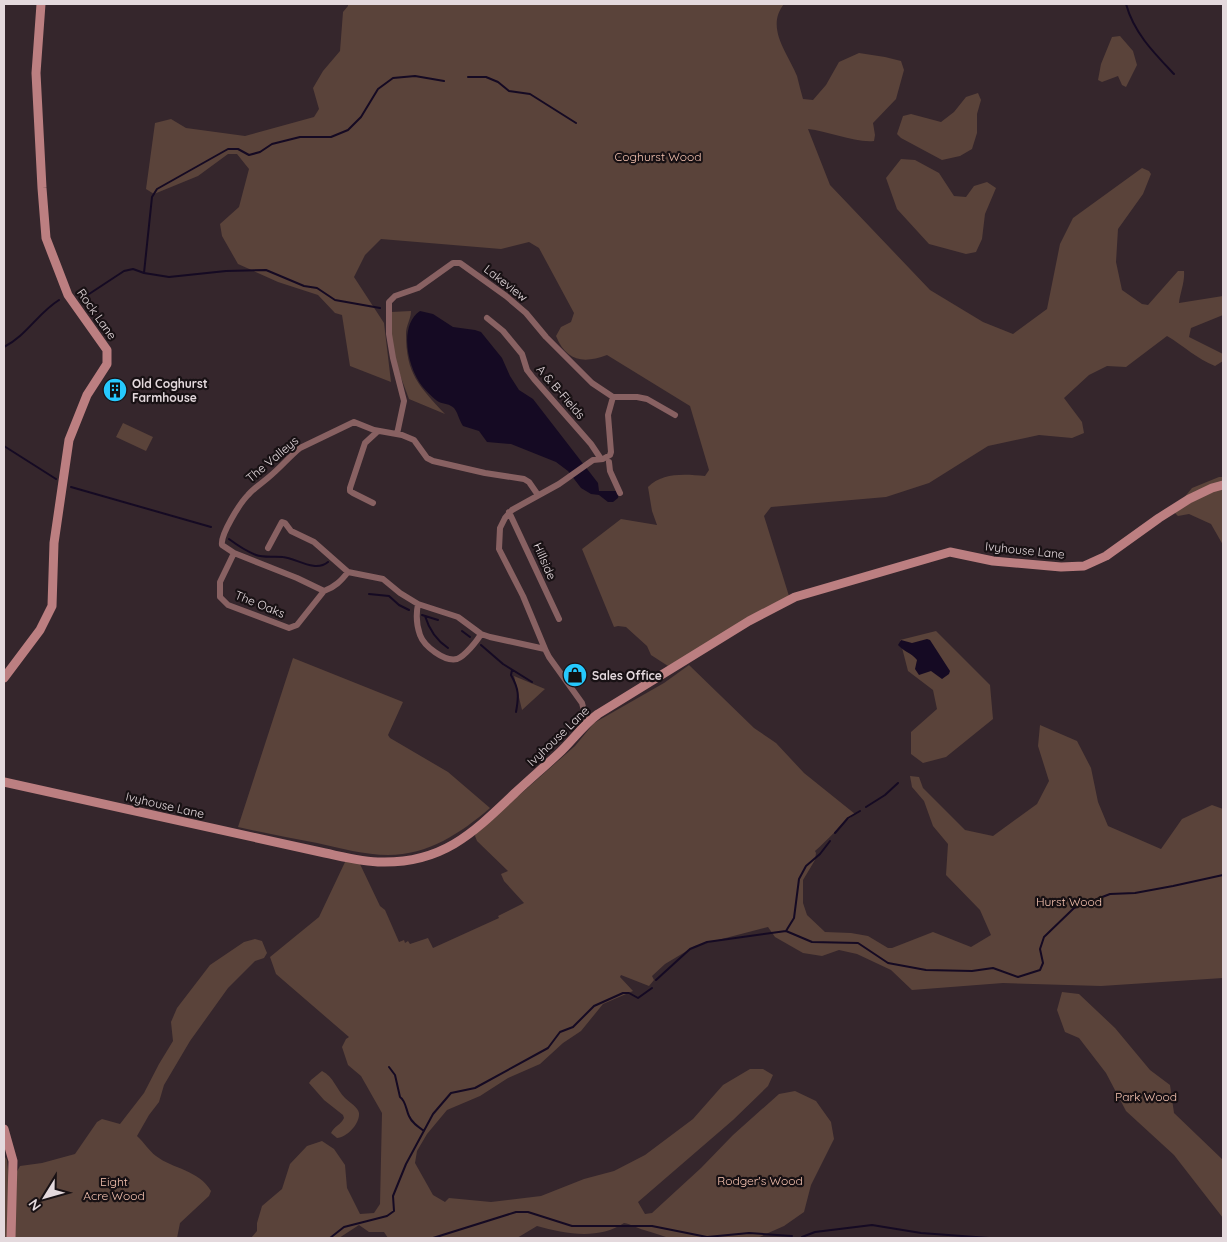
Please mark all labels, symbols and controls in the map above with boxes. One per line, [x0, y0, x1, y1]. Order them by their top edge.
park label: Coghurst Wood [615, 149, 702, 164]
street label: Lakeview [481, 261, 531, 305]
street label: Rock Lane [74, 286, 120, 342]
street label: A & B-Fields [533, 362, 589, 422]
place label: Old Coghurst Farmhouse [132, 376, 208, 405]
building icon: Old Coghurst Farmhouse [102, 377, 128, 403]
street label: The Valleys [243, 433, 301, 485]
street label: Ivyhouse Lane [984, 538, 1066, 562]
street label: Hillside [530, 540, 560, 582]
street label: The Oaks [233, 587, 288, 621]
shop icon: Sales Office [562, 662, 588, 688]
place label: Sales Office [592, 668, 662, 683]
street label: Ivyhouse Lane [524, 703, 592, 769]
street label: Ivyhouse Lane [124, 789, 206, 821]
park label: Hurst Wood [1036, 894, 1102, 909]
park label: Park Wood [1115, 1089, 1177, 1104]
north arrow [20, 1172, 70, 1222]
park label: Rodger's Wood [717, 1173, 803, 1188]
park label: Eight Acre Wood [83, 1174, 145, 1203]
text: N [24, 1195, 45, 1214]

